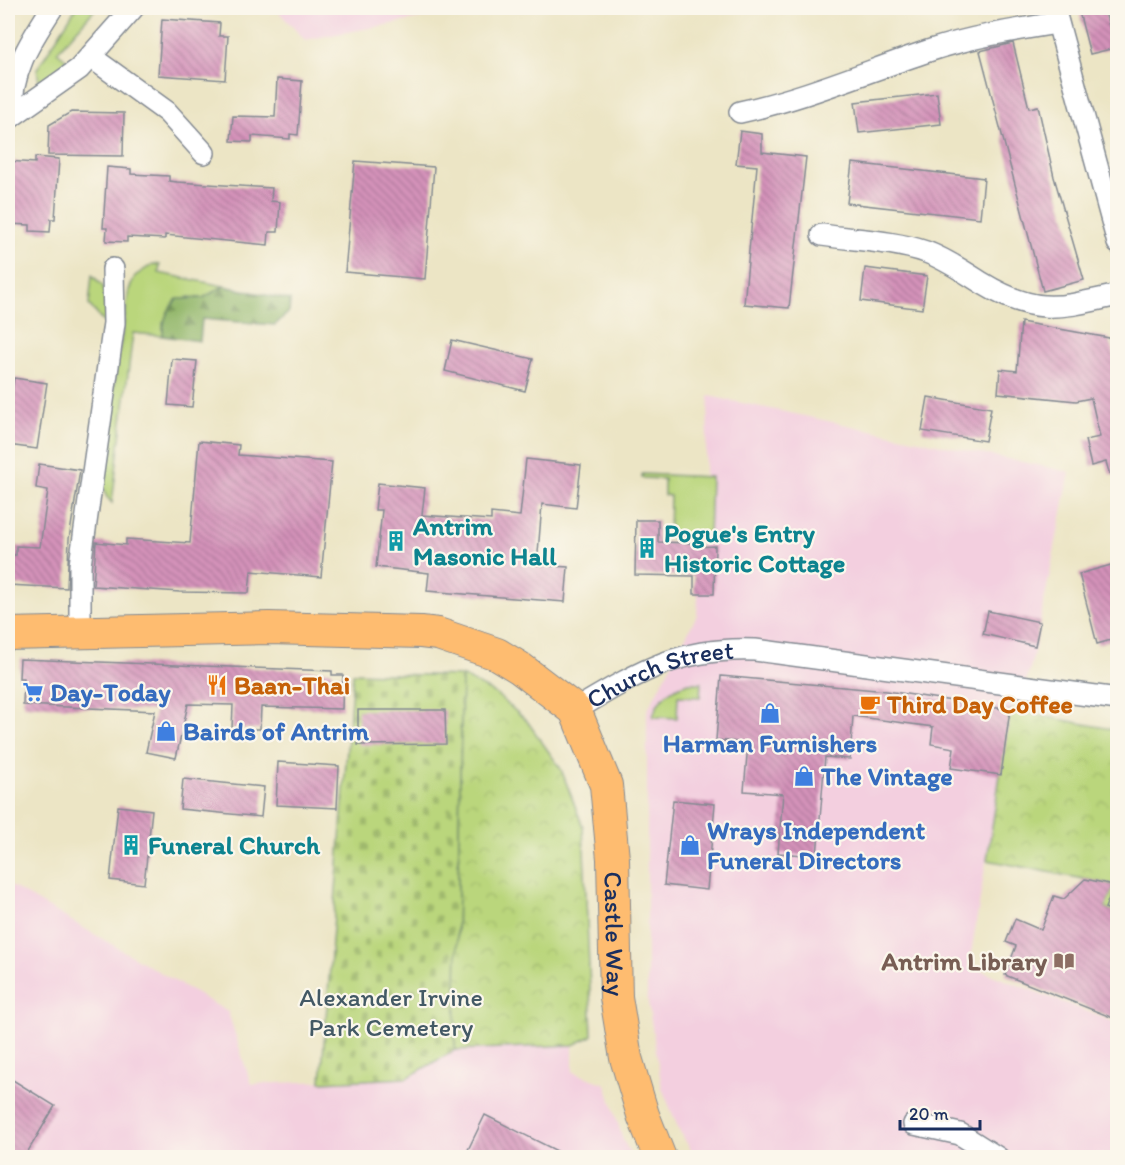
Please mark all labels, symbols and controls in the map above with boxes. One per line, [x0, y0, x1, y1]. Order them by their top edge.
place label: Antrim Masonic Hall [412, 510, 557, 572]
place label: Pogue's Entry Historic Cottage [664, 517, 845, 579]
building icon: Antrim Masonic Hall [384, 529, 408, 553]
building icon: Pogue's Entry Historic Cottage [635, 536, 659, 560]
street label: Church Street [581, 634, 735, 716]
place label: Baan-Thai [234, 669, 350, 701]
restaurant icon: Baan-Thai [205, 673, 229, 697]
place label: Day-Today [50, 676, 171, 708]
supermarket icon: Day-Today [21, 680, 45, 704]
place label: Third Day Coffee [886, 688, 1073, 720]
cafe icon: Third Day Coffee [858, 692, 882, 716]
shop icon: Harman Furnishers [758, 701, 782, 725]
place label: Bairds of Antrim [183, 715, 370, 747]
shop icon: Bairds of Antrim [154, 719, 178, 743]
place label: Harman Furnishers [663, 727, 877, 759]
place label: The Vintage [820, 760, 953, 792]
shop icon: The Vintage [792, 764, 816, 788]
place label: Wrays Independent Funeral Directors [707, 814, 926, 876]
place label: Funeral Church [148, 829, 321, 861]
building icon: Funeral Church [119, 833, 143, 857]
shop icon: Wrays Independent Funeral Directors [678, 833, 702, 857]
street label: Castle Way [597, 871, 632, 997]
place label: Antrim Library [881, 945, 1048, 977]
library icon: Antrim Library [1052, 949, 1076, 973]
park label: Alexander Irvine Park Cemetery [299, 981, 483, 1043]
scale bar [900, 1093, 980, 1131]
text: 20 m [909, 1103, 949, 1125]

